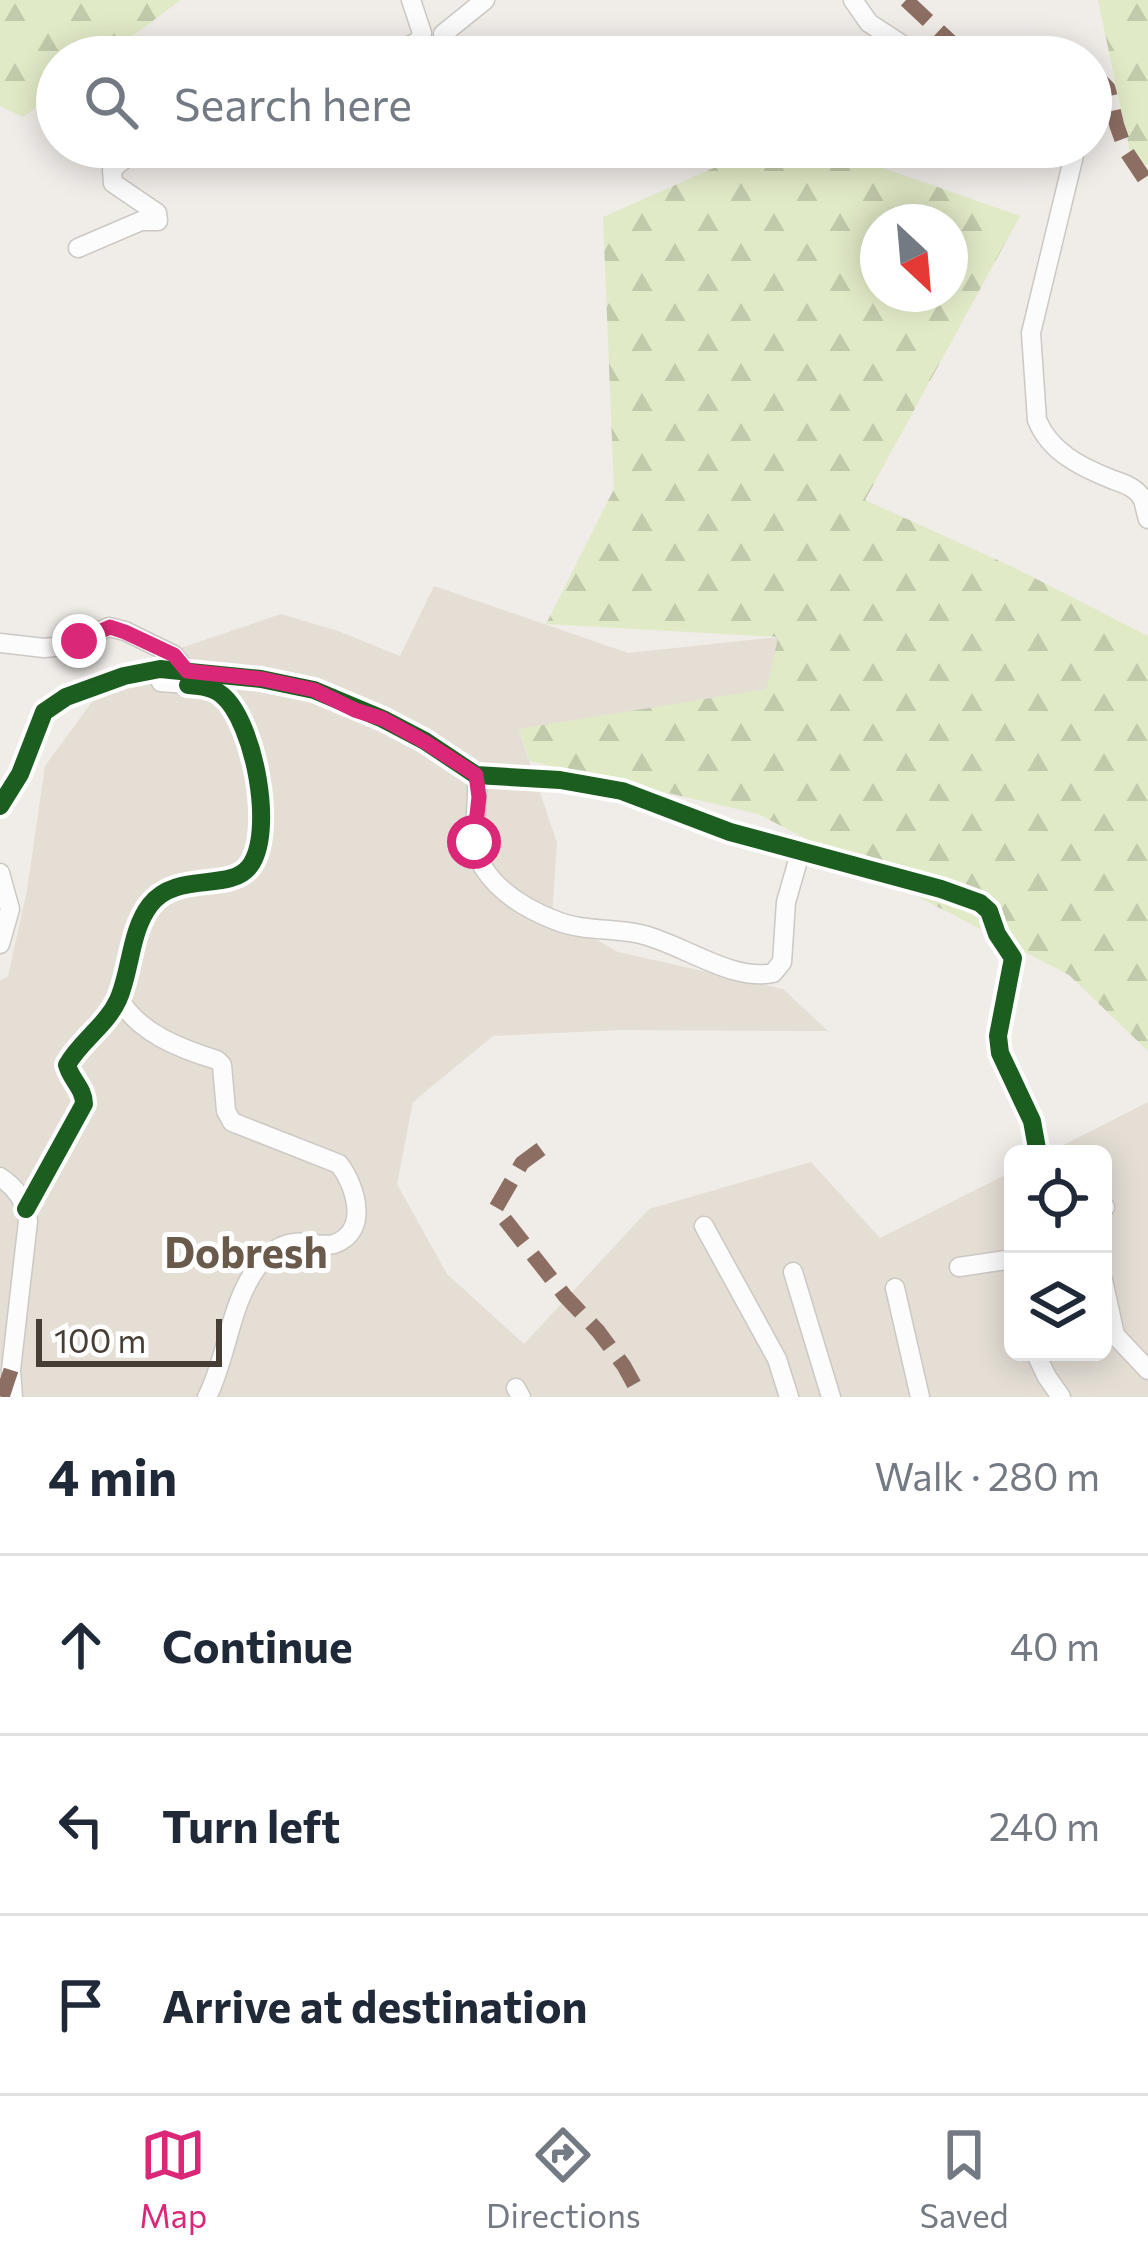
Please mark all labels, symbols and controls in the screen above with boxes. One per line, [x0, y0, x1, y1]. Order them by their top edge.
search box [36, 36, 1112, 168]
icon: search [78, 69, 144, 135]
text: Search here [174, 75, 412, 130]
north arrow [860, 204, 968, 312]
route end [52, 614, 106, 668]
route start [447, 815, 501, 869]
map controls [1004, 1145, 1112, 1361]
button: locate [1004, 1145, 1112, 1253]
district label: Dobresh [164, 1225, 328, 1277]
button: layers [1004, 1253, 1112, 1361]
scale bar [36, 1313, 222, 1366]
text: 100 m [54, 1319, 146, 1360]
text: 4 min [48, 1444, 177, 1507]
text: Walk · 280 m [875, 1451, 1100, 1499]
icon: ahead [48, 1612, 114, 1678]
text: Continue [162, 1617, 353, 1672]
text: 40 m [1010, 1621, 1100, 1669]
icon: left [48, 1792, 114, 1858]
text: Turn left [162, 1797, 340, 1852]
text: 240 m [989, 1801, 1100, 1849]
icon: arrive [48, 1972, 114, 2038]
text: Arrive at destination [162, 1977, 588, 2032]
tab: Map [139, 2122, 207, 2235]
tab: Directions [486, 2122, 641, 2235]
tab: Saved [920, 2122, 1009, 2235]

